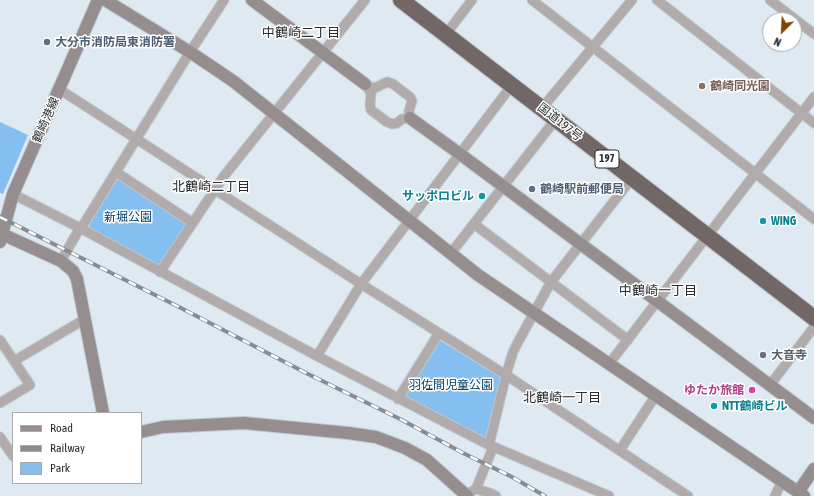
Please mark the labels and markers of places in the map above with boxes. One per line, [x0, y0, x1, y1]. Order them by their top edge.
place label: 大分市消防局東消防署 [55, 35, 175, 49]
marker: 大分市消防局東消防署 [42, 37, 52, 47]
place label: 鶴崎同光園 [710, 79, 770, 93]
marker: 鶴崎同光園 [697, 81, 707, 91]
place label: 鶴崎駅前郵便局 [540, 182, 624, 196]
marker: 鶴崎駅前郵便局 [527, 184, 537, 194]
place label: サッポロビル [402, 189, 474, 203]
marker: サッポロビル [477, 191, 487, 201]
place label: WING [771, 214, 796, 228]
marker: WING [758, 216, 768, 226]
place label: 大音寺 [771, 348, 807, 362]
marker: 大音寺 [758, 350, 768, 360]
place label: ゆたか旅館 [684, 383, 744, 397]
marker: ゆたか旅館 [747, 385, 757, 395]
place label: NTT鶴崎ビル [722, 399, 788, 413]
marker: NTT鶴崎ビル [709, 401, 719, 411]

